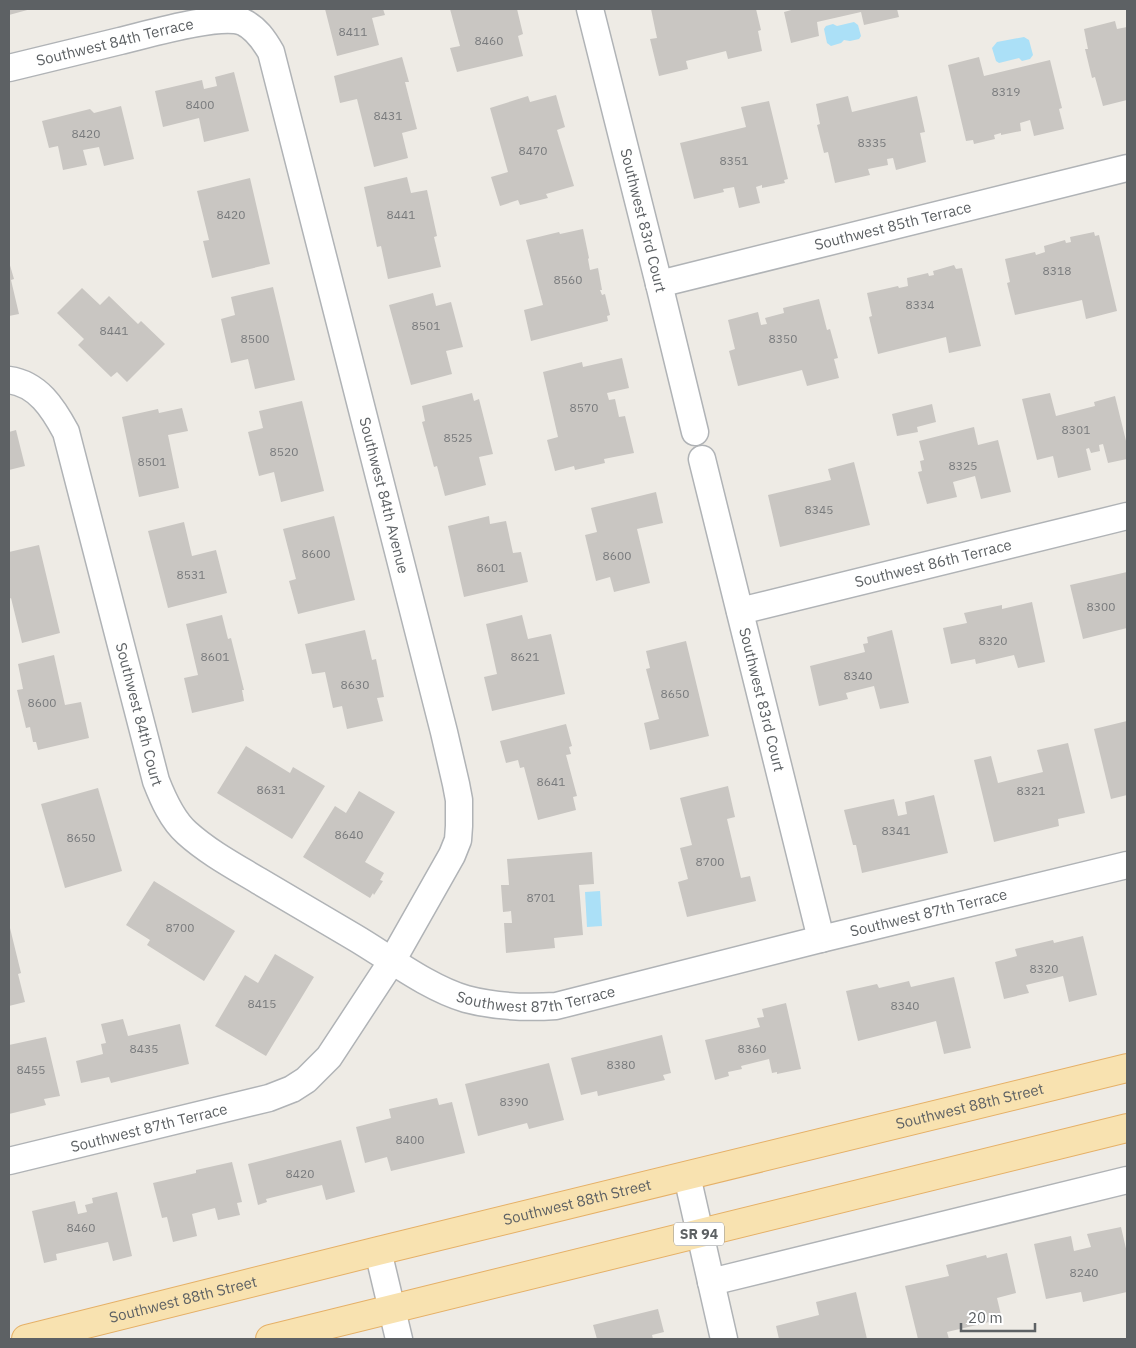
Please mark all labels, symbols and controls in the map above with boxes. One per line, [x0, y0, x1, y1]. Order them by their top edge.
street label: Southwest 84th Terrace [34, 14, 195, 70]
house number: 8411 [339, 24, 367, 39]
house number: 8460 [475, 33, 503, 48]
house number: 8319 [992, 84, 1020, 99]
house number: 8400 [186, 97, 214, 112]
house number: 8431 [374, 108, 402, 123]
house number: 8420 [72, 126, 100, 141]
house number: 8335 [858, 135, 886, 150]
house number: 8470 [519, 143, 547, 158]
street label: Southwest 83rd Court [616, 146, 671, 294]
house number: 8351 [720, 153, 748, 168]
street label: Southwest 85th Terrace [812, 197, 973, 254]
house number: 8420 [217, 207, 245, 222]
house number: 8441 [387, 207, 415, 222]
house number: 8318 [1043, 263, 1071, 278]
house number: 8560 [554, 272, 582, 287]
house number: 8334 [906, 297, 934, 312]
house number: 8501 [412, 318, 440, 333]
house number: 8441 [100, 323, 128, 338]
house number: 8500 [241, 331, 269, 346]
house number: 8350 [769, 331, 797, 346]
house number: 8570 [570, 400, 598, 415]
street label: Southwest 84th Avenue [355, 415, 413, 576]
house number: 8301 [1062, 422, 1090, 437]
house number: 8525 [444, 430, 472, 445]
house number: 8520 [270, 444, 298, 459]
house number: 8501 [138, 454, 166, 469]
house number: 8325 [949, 458, 977, 473]
house number: 8345 [805, 502, 833, 517]
street label: Southwest 86th Terrace [853, 535, 1014, 591]
house number: 8600 [302, 546, 330, 561]
house number: 8600 [603, 548, 631, 563]
house number: 8601 [477, 560, 505, 575]
house number: 8531 [177, 567, 205, 582]
house number: 8300 [1087, 599, 1115, 614]
street label: Southwest 83rd Court [735, 626, 789, 774]
house number: 8320 [979, 633, 1007, 648]
street label: Southwest 84th Court [112, 640, 167, 789]
house number: 8601 [201, 649, 229, 664]
house number: 8621 [511, 649, 539, 664]
house number: 8340 [844, 668, 872, 683]
house number: 8630 [341, 677, 369, 692]
house number: 8650 [661, 686, 689, 701]
house number: 8600 [28, 695, 56, 710]
house number: 8641 [537, 774, 565, 789]
house number: 8631 [257, 782, 285, 797]
house number: 8321 [1017, 783, 1045, 798]
house number: 8341 [882, 823, 910, 838]
house number: 8640 [335, 827, 363, 842]
house number: 8650 [67, 830, 95, 845]
house number: 8700 [696, 854, 724, 869]
street label: Southwest 87th Terrace [848, 884, 1009, 941]
house number: 8701 [527, 890, 555, 905]
house number: 8700 [166, 920, 194, 935]
house number: 8320 [1030, 961, 1058, 976]
street label: Southwest 87th Terrace [454, 981, 617, 1016]
house number: 8415 [248, 996, 276, 1011]
house number: 8340 [891, 998, 919, 1013]
house number: 8435 [130, 1041, 158, 1056]
house number: 8360 [738, 1041, 766, 1056]
house number: 8380 [607, 1057, 635, 1072]
house number: 8455 [17, 1062, 45, 1077]
street label: Southwest 88th Street [894, 1079, 1046, 1133]
house number: 8390 [500, 1094, 528, 1109]
street label: Southwest 87th Terrace [69, 1099, 229, 1156]
house number: 8400 [396, 1132, 424, 1147]
house number: 8420 [286, 1166, 314, 1181]
street label: Southwest 88th Street [501, 1175, 653, 1229]
house number: 8460 [67, 1220, 95, 1235]
road number: SR 94 [674, 1222, 724, 1246]
house number: 8240 [1070, 1265, 1098, 1280]
street label: Southwest 88th Street [107, 1272, 259, 1327]
scale bar [961, 1300, 1035, 1332]
text: 20 m [968, 1308, 1003, 1327]

